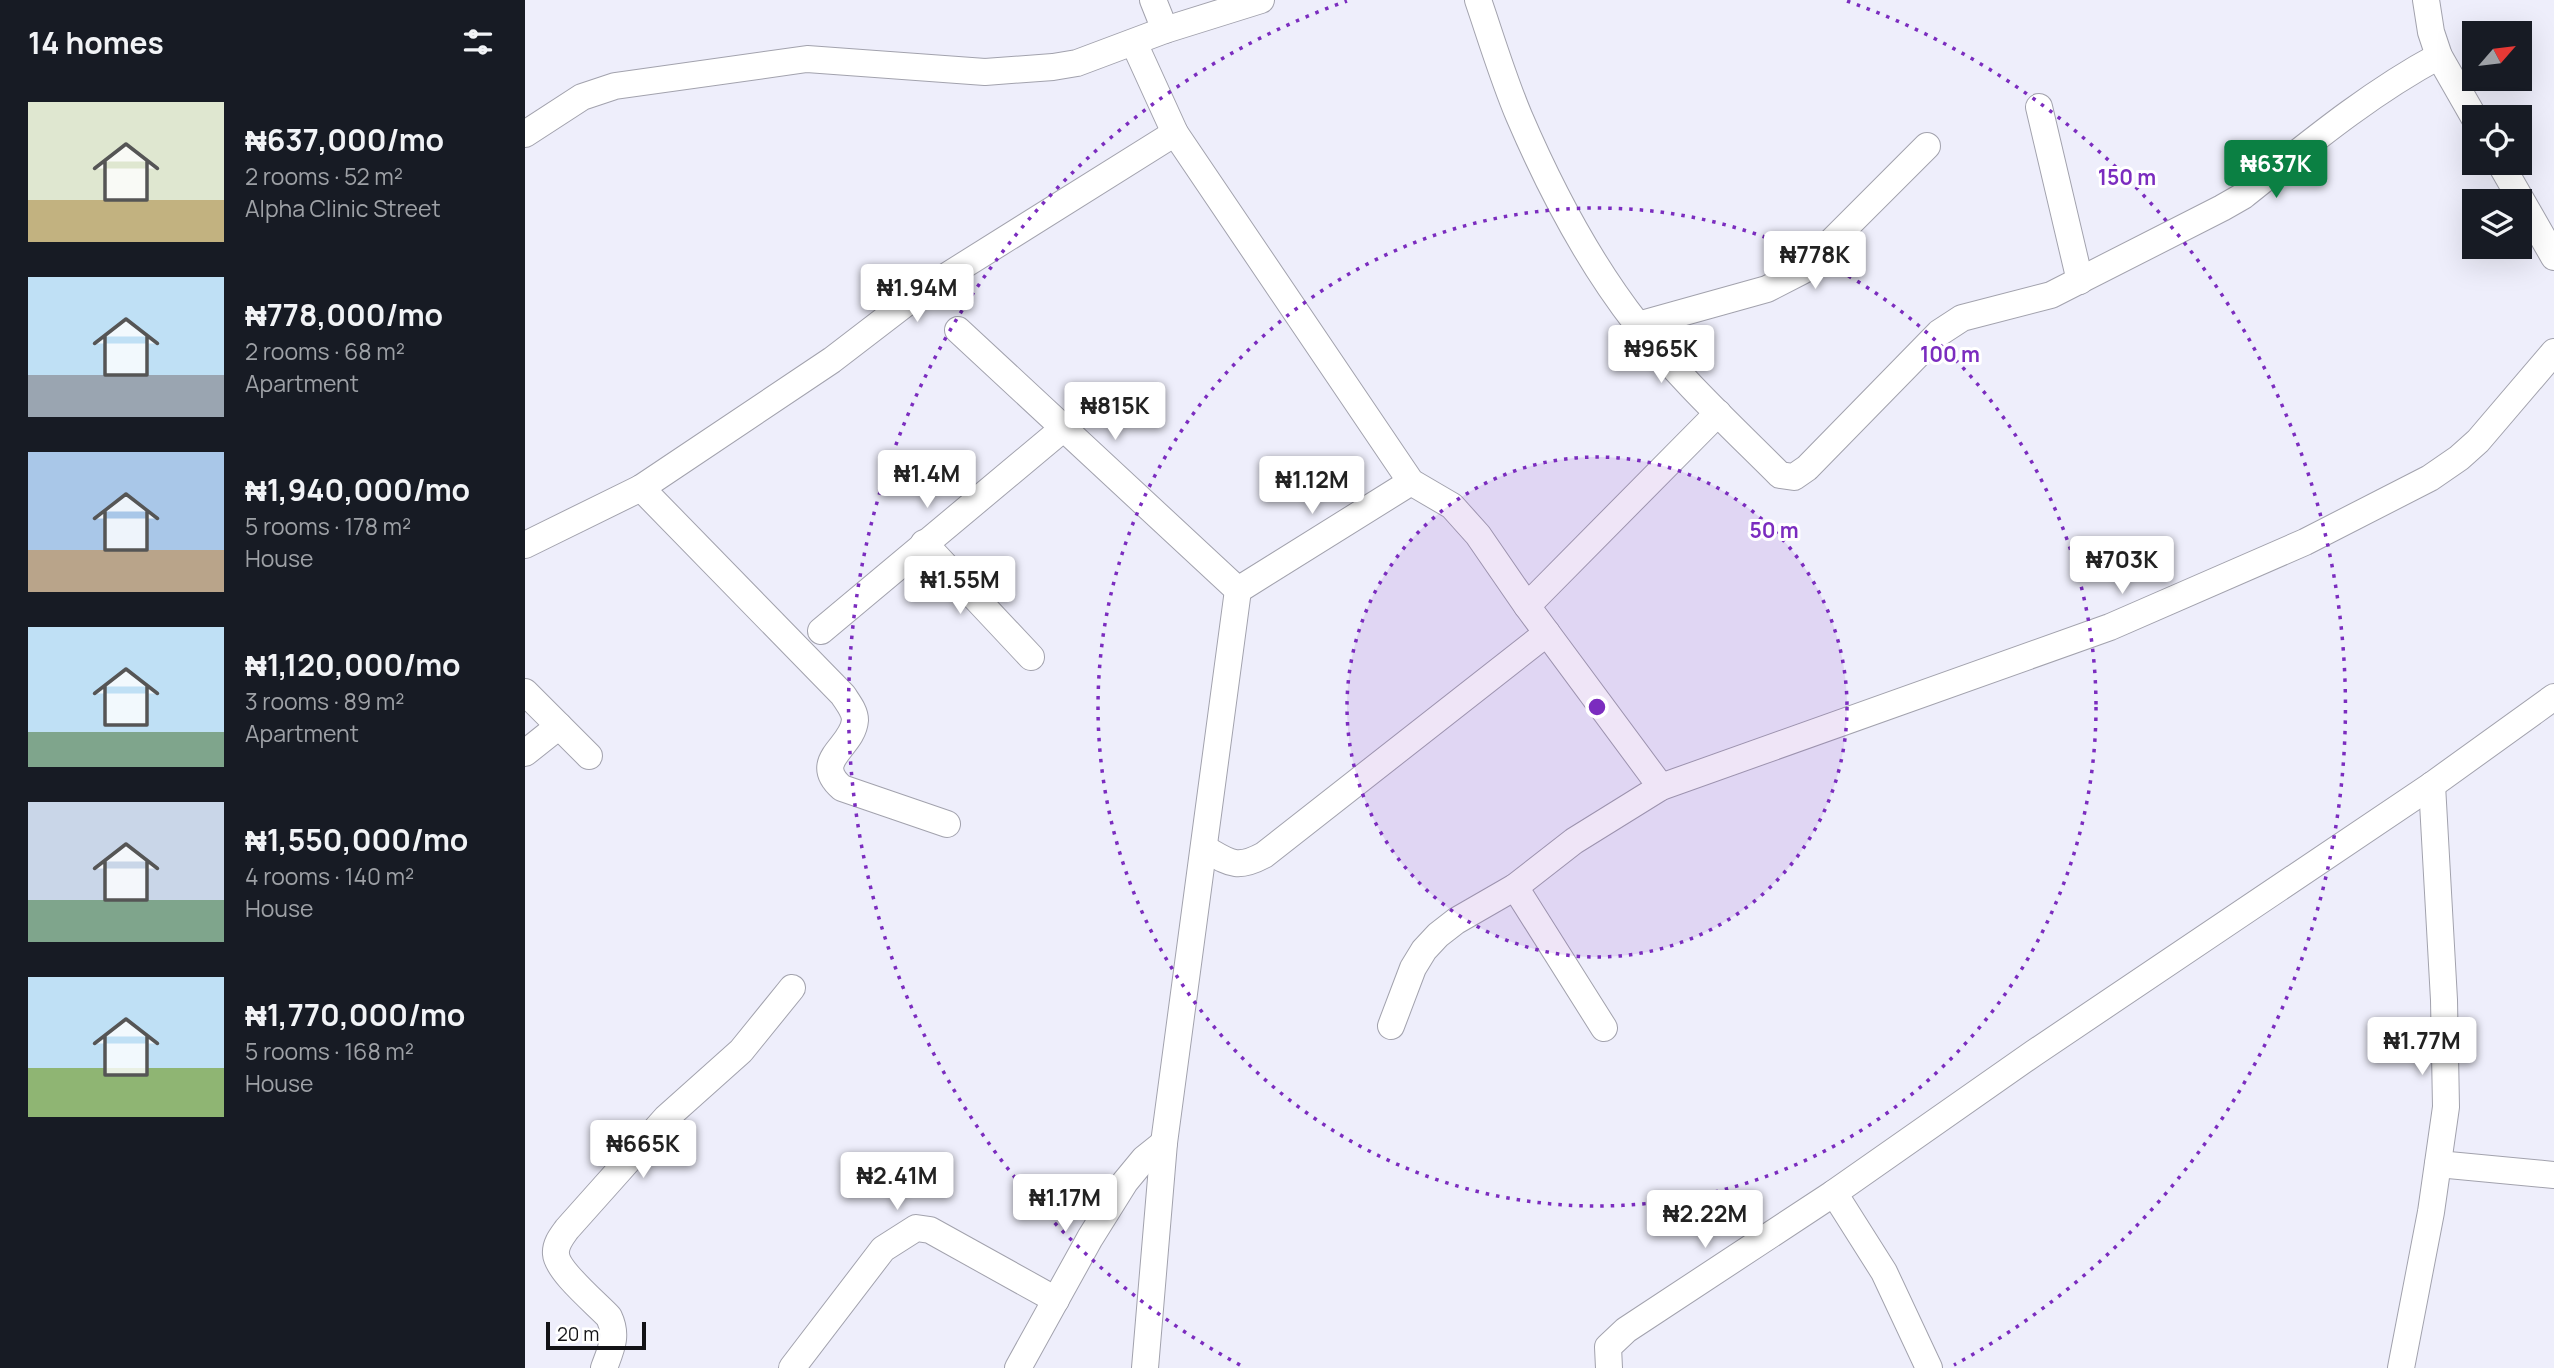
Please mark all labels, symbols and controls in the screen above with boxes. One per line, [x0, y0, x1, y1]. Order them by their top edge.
north arrow [2462, 21, 2532, 91]
map controls [2462, 21, 2532, 259]
text: 14 homes [28, 22, 164, 63]
icon: filters [459, 23, 497, 61]
button: locate [2462, 105, 2532, 175]
text: ₦637,000/mo [245, 119, 444, 160]
icon: home [84, 130, 168, 214]
pin: ₦637K [2227, 140, 2325, 200]
text: ₦637K [2240, 147, 2312, 179]
text: 2 rooms · 52 m² [245, 160, 403, 192]
text: 150 m [2098, 163, 2156, 191]
button: layers [2462, 189, 2532, 259]
text: Alpha Clinic Street [245, 192, 441, 224]
pin: ₦778K [1766, 232, 1864, 291]
text: ₦778K [1780, 238, 1850, 270]
pin: ₦1.94M [860, 264, 974, 324]
text: ₦1.94M [877, 271, 957, 303]
text: ₦778,000/mo [245, 294, 443, 335]
icon: home [84, 305, 168, 389]
pin: ₦965K [1612, 326, 1710, 385]
text: ₦965K [1624, 332, 1698, 364]
text: 2 rooms · 68 m² [245, 335, 405, 367]
text: 100 m [1920, 340, 1980, 368]
text: Apartment [245, 367, 359, 399]
pin: ₦815K [1066, 382, 1164, 442]
text: ₦815K [1080, 389, 1150, 421]
pin: ₦1.4M [878, 450, 976, 510]
pin: ₦1.12M [1255, 456, 1369, 516]
text: ₦1.4M [894, 457, 960, 489]
text: ₦1.12M [1275, 463, 1349, 495]
text: ₦1,940,000/mo [245, 469, 470, 510]
icon: home [84, 480, 168, 564]
text: 5 rooms · 178 m² [245, 510, 411, 542]
text: 50 m [1749, 516, 1799, 544]
pin: ₦703K [2073, 536, 2171, 596]
text: House [245, 542, 314, 574]
text: ₦703K [2086, 543, 2158, 575]
pin: ₦1.55M [903, 556, 1017, 616]
text: ₦1.55M [920, 563, 1000, 595]
text: ₦1,120,000/mo [245, 644, 461, 685]
icon: home [84, 655, 168, 739]
text: 3 rooms · 89 m² [245, 685, 405, 717]
centre of rings [1585, 695, 1609, 719]
text: Apartment [245, 717, 359, 749]
text: ₦1,550,000/mo [245, 819, 468, 860]
icon: home [84, 830, 168, 914]
text: 4 rooms · 140 m² [245, 860, 414, 892]
text: House [245, 892, 314, 924]
text: ₦1,770,000/mo [245, 994, 465, 1035]
icon: home [84, 1005, 168, 1089]
pin: ₦1.77M [2365, 1018, 2479, 1077]
text: ₦1.77M [2383, 1024, 2461, 1056]
text: 5 rooms · 168 m² [245, 1035, 414, 1067]
text: House [245, 1067, 314, 1099]
pin: ₦665K [594, 1120, 692, 1180]
text: ₦665K [606, 1127, 680, 1159]
pin: ₦2.41M [840, 1152, 954, 1212]
text: ₦2.41M [856, 1159, 938, 1191]
pin: ₦1.17M [1008, 1174, 1122, 1234]
text: ₦1.17M [1029, 1181, 1101, 1213]
pin: ₦2.22M [1648, 1190, 1762, 1250]
text: ₦2.22M [1663, 1197, 1747, 1229]
scale bar [546, 1319, 646, 1351]
text: 20 m [557, 1321, 599, 1347]

